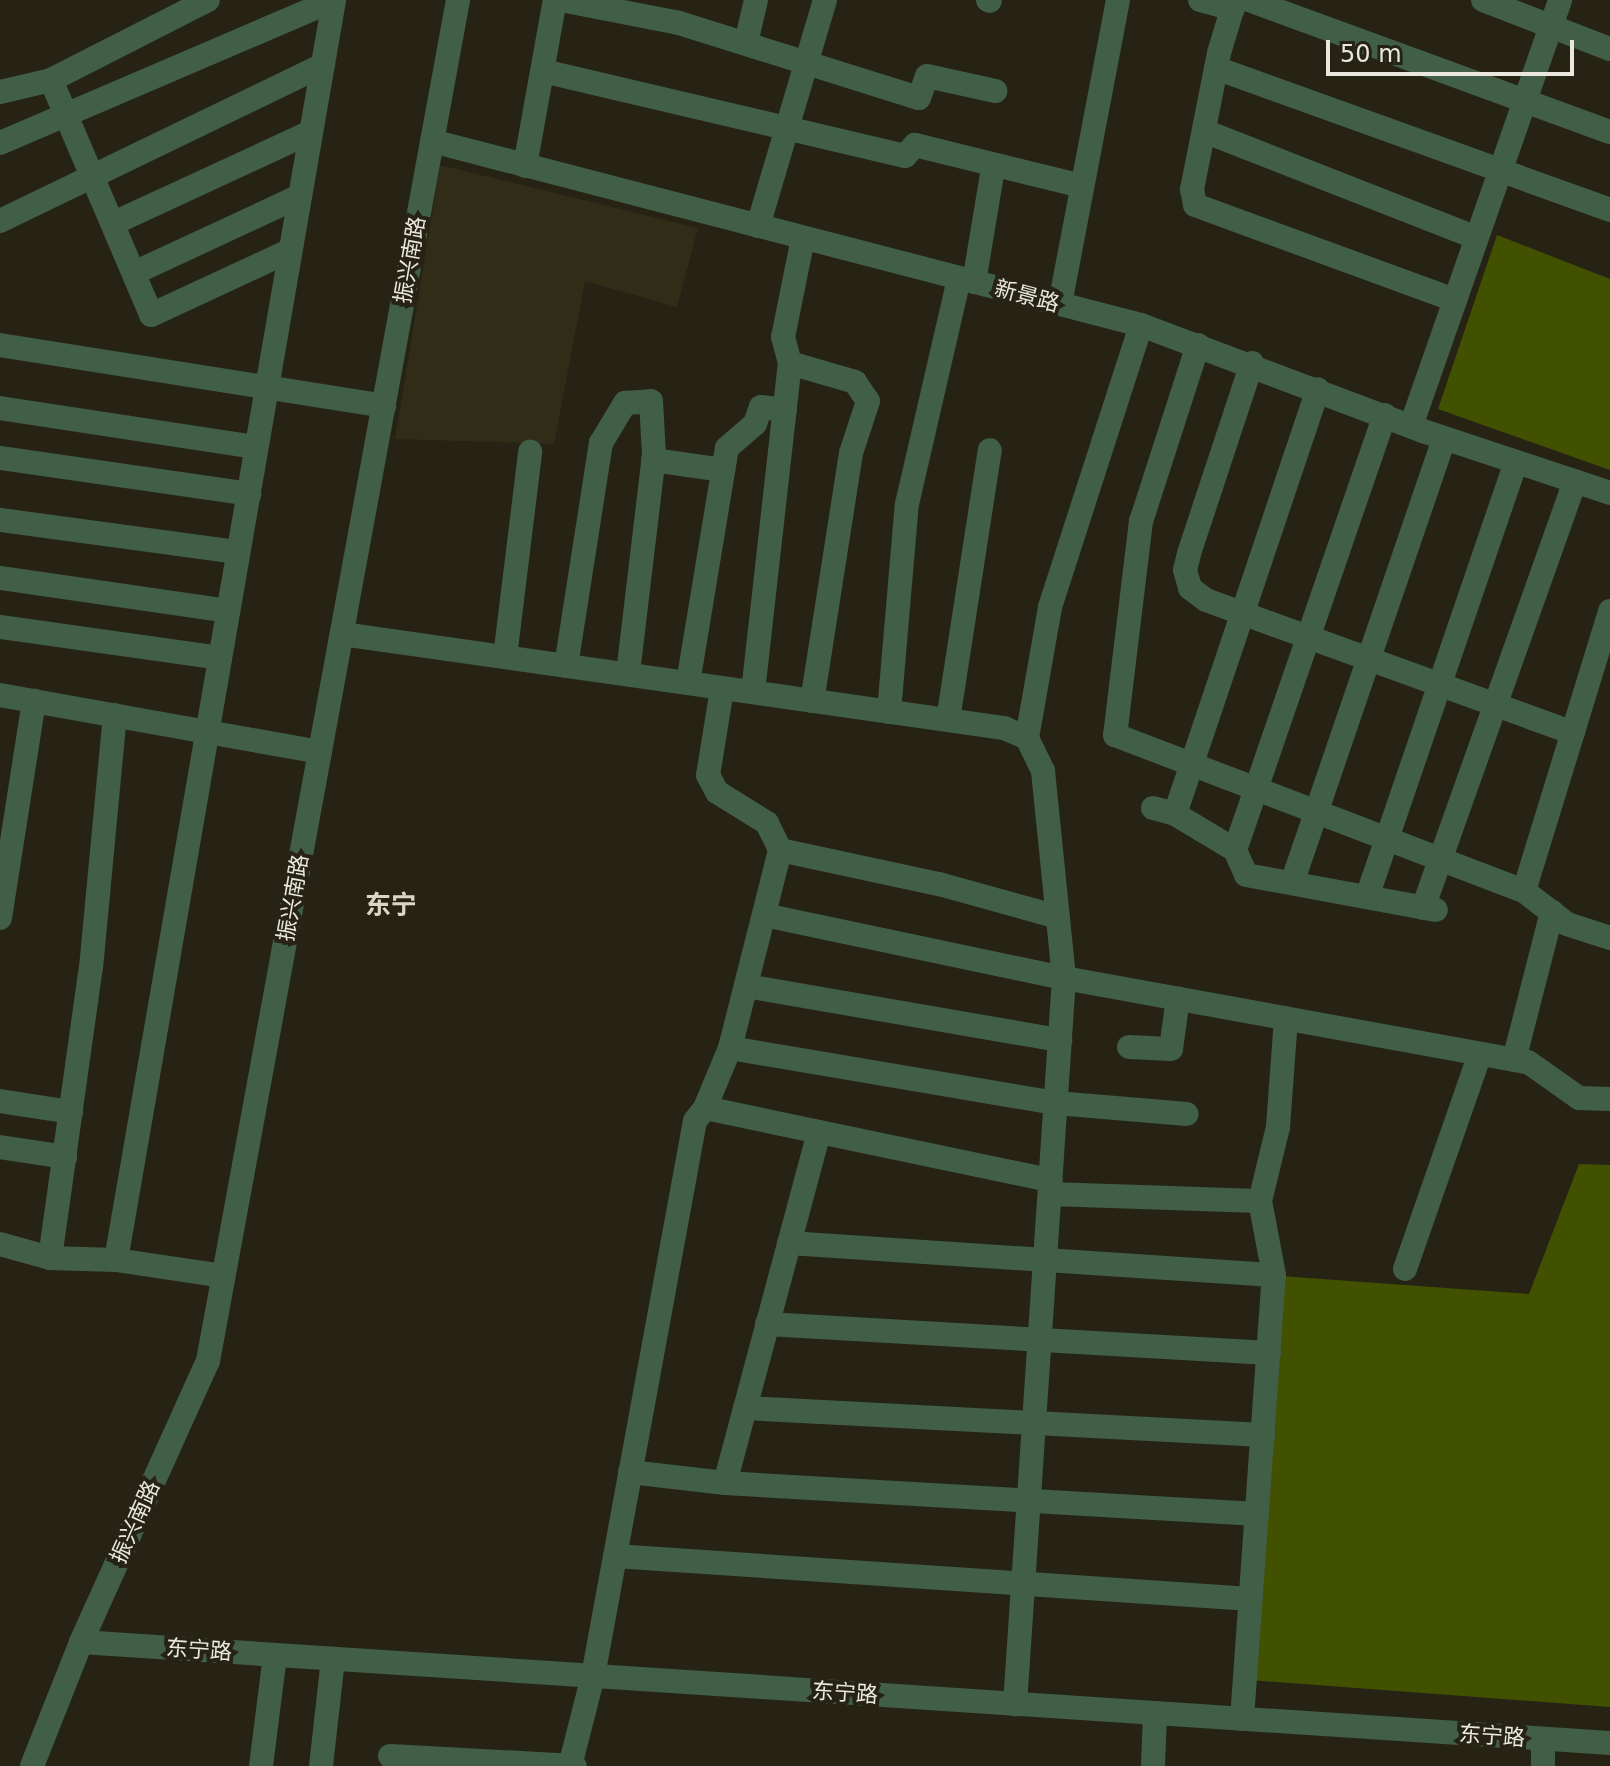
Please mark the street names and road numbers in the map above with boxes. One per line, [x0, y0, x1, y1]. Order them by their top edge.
street label: 振兴南路 [389, 214, 431, 306]
street label: 新景路 [992, 275, 1062, 317]
street label: 振兴南路 [272, 852, 314, 944]
street label: 振兴南路 [105, 1476, 165, 1568]
street label: 东宁路 [165, 1635, 233, 1665]
street label: 东宁路 [811, 1678, 879, 1708]
street label: 东宁路 [1458, 1721, 1526, 1751]

